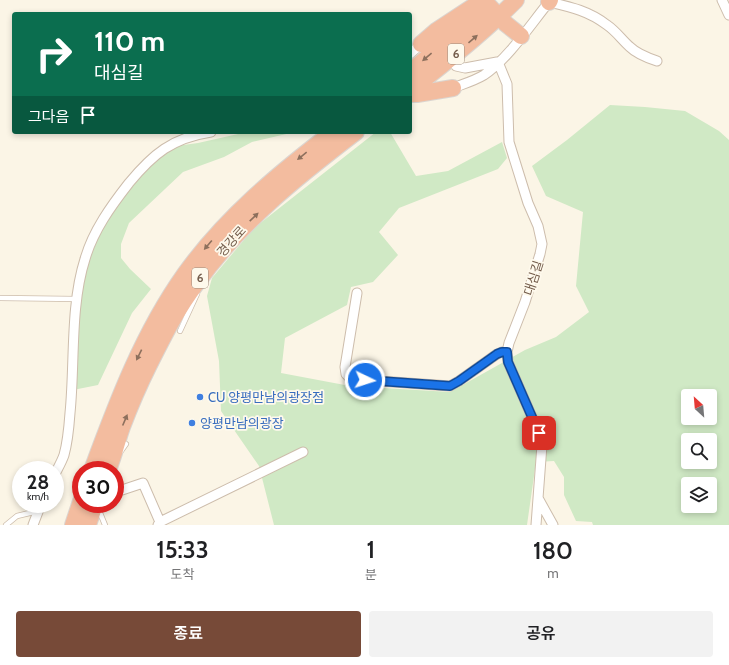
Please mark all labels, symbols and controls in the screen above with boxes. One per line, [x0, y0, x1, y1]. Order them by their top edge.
text: 110 m [94, 24, 165, 58]
icon: right [28, 28, 80, 80]
one-way arrow [468, 35, 478, 44]
road number: 6 [448, 44, 464, 64]
one-way arrow [422, 53, 432, 62]
text: 대심길 [94, 62, 144, 84]
icon: arrive [77, 104, 99, 126]
text: 그다음 [28, 108, 69, 126]
one-way arrow [297, 152, 308, 161]
one-way arrow [249, 212, 259, 222]
street label: 경강로 [213, 222, 249, 260]
one-way arrow [204, 240, 213, 251]
street label: 대심길 [520, 258, 546, 298]
road number: 6 [192, 268, 208, 288]
one-way arrow [136, 349, 142, 361]
position arrow [344, 359, 386, 401]
place label: CU 양평만남의광장점 [208, 389, 324, 405]
north arrow [681, 389, 717, 425]
map controls [681, 389, 717, 513]
marker: CU 양평만남의광장점 [195, 392, 205, 402]
one-way arrow [122, 413, 128, 425]
place label: 양평만남의광장 [200, 415, 284, 431]
pin [522, 416, 556, 450]
marker: 양평만남의광장 [187, 418, 197, 428]
icon: arrive [528, 422, 550, 444]
button: search [681, 433, 717, 469]
speed limit sign: 30 [72, 461, 124, 513]
text: 28 [27, 470, 49, 494]
button: layers [681, 477, 717, 513]
text: km/h [27, 490, 49, 503]
text: 15:33 [156, 535, 209, 564]
text: 1 [367, 535, 375, 564]
text: 180 [533, 536, 573, 565]
text: m [547, 565, 559, 581]
text: 도착 [170, 566, 194, 582]
text: 분 [365, 566, 377, 582]
button: 종료 [16, 611, 361, 657]
button: 공유 [369, 611, 713, 657]

